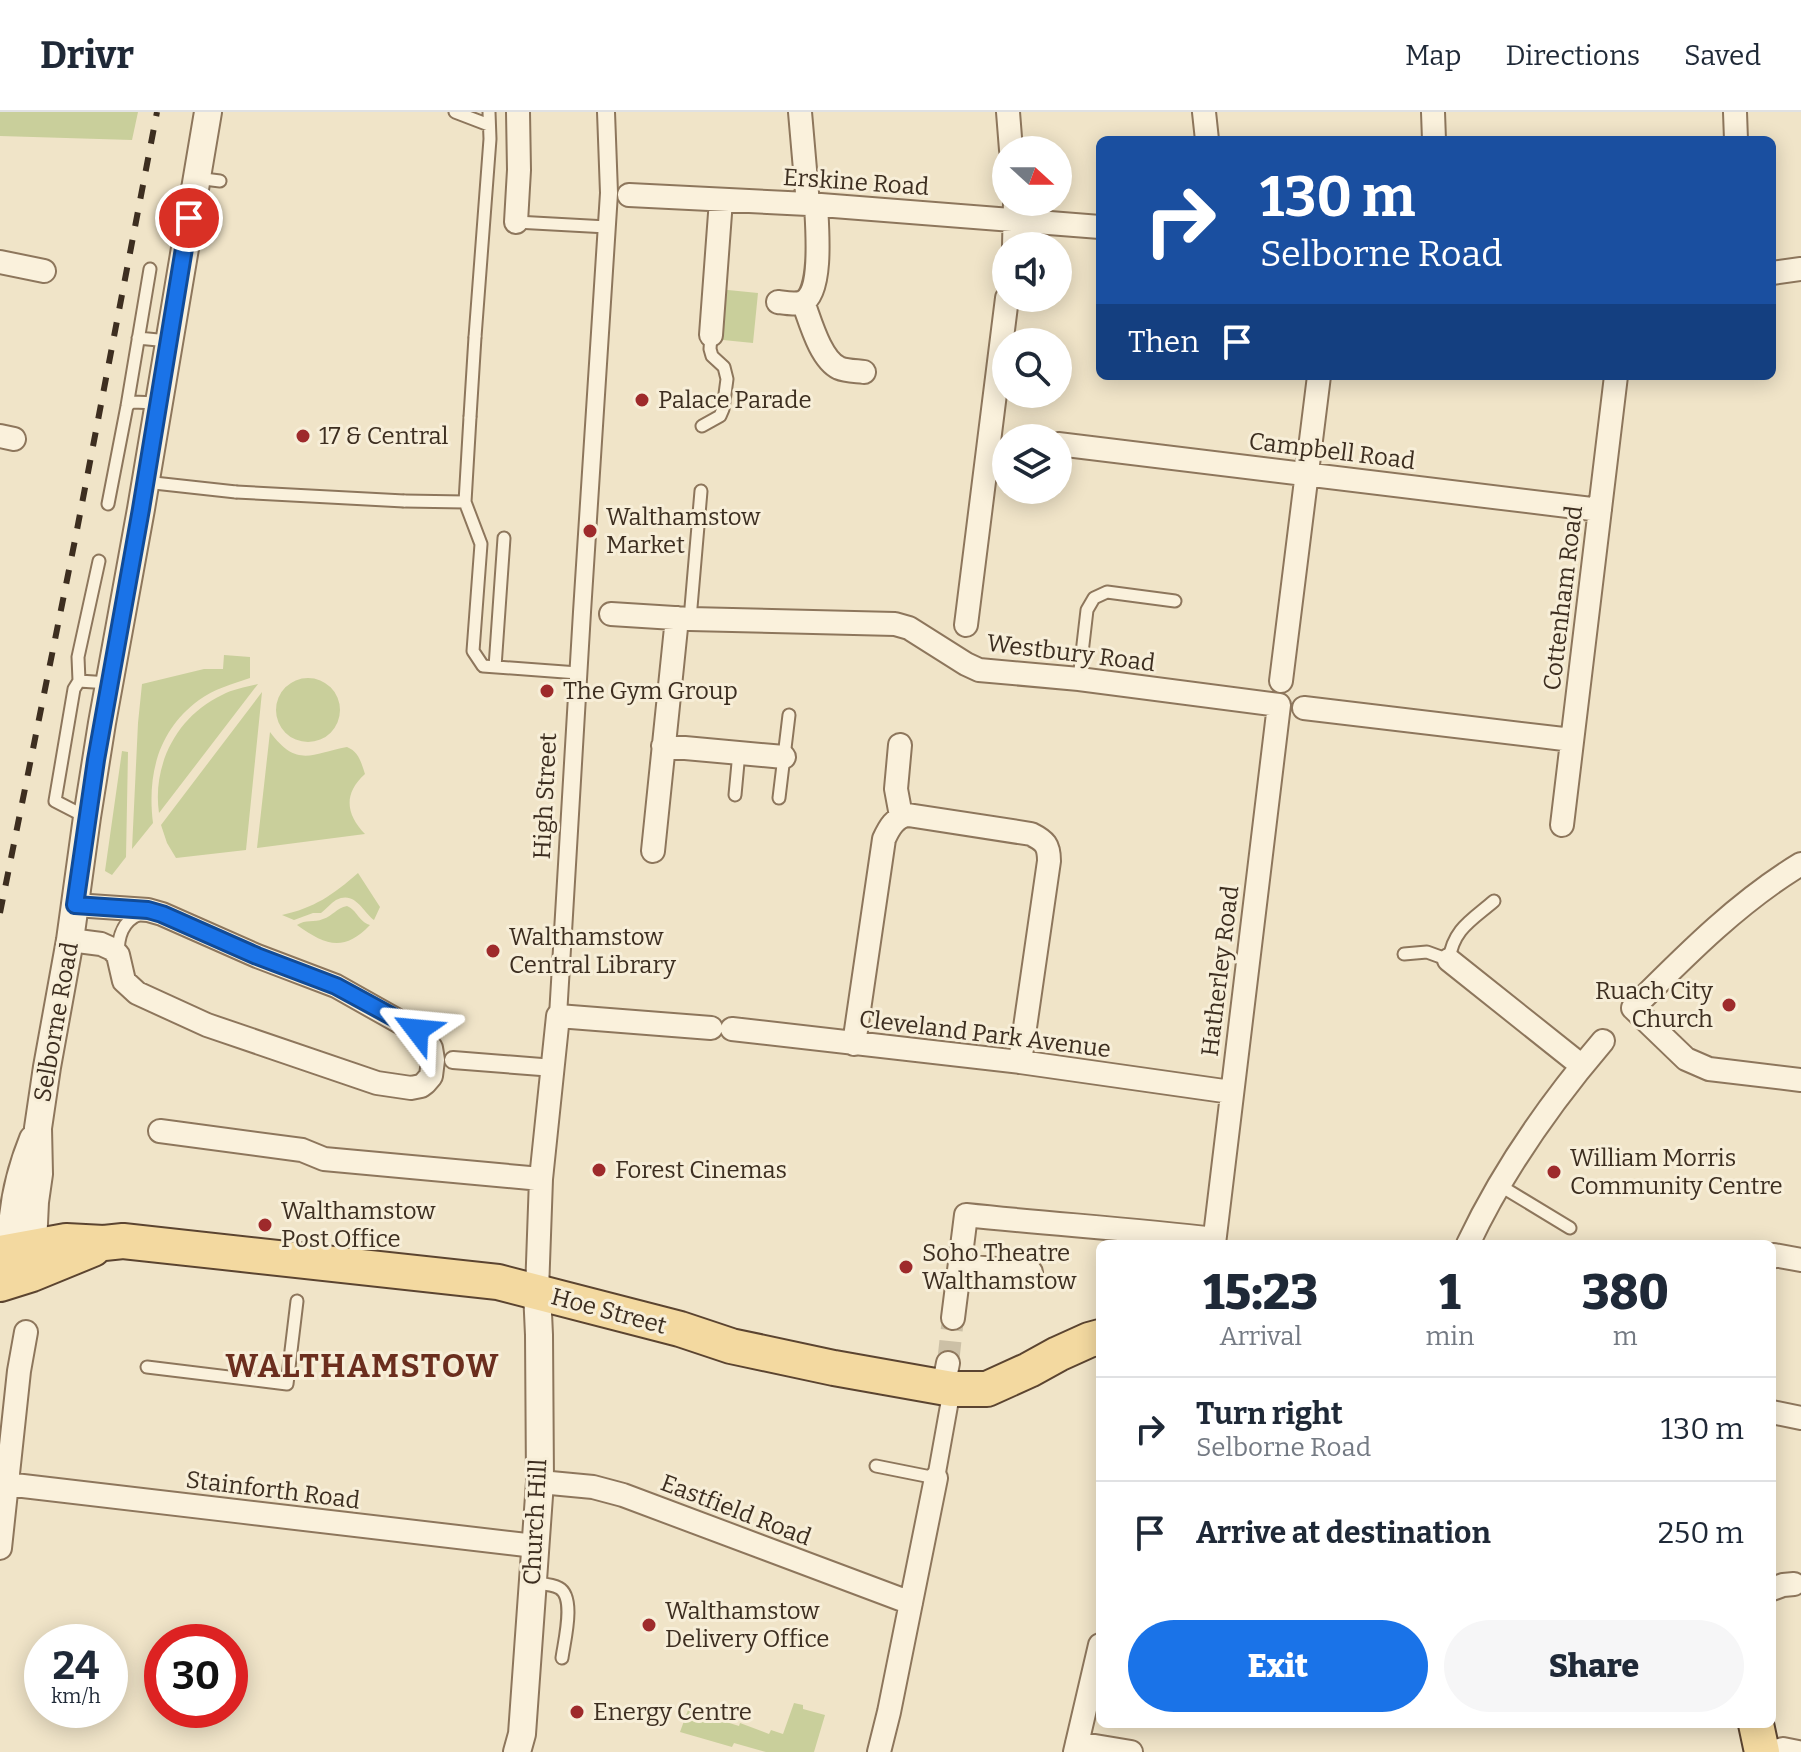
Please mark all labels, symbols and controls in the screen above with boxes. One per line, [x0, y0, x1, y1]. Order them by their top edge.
text: Drivr [40, 32, 134, 78]
text: Map [1405, 39, 1461, 72]
text: Directions [1505, 39, 1640, 72]
text: Saved [1684, 39, 1761, 72]
north arrow [992, 136, 1072, 216]
map controls [992, 136, 1072, 504]
street label: Erskine Road [782, 163, 930, 201]
text: 130 m [1260, 164, 1416, 231]
icon: right [1128, 168, 1232, 272]
pin [155, 184, 223, 252]
icon: arrive [167, 196, 211, 240]
button: sound [992, 232, 1072, 312]
text: Selborne Road [1260, 232, 1502, 276]
icon: arrive [1215, 320, 1259, 364]
text: Then [1128, 324, 1199, 360]
button: search [992, 328, 1072, 408]
place label: Palace Parade [658, 386, 812, 414]
marker: Palace Parade [633, 391, 651, 409]
place label: 17 & Central [319, 422, 449, 450]
button: layers [992, 424, 1072, 504]
marker: 17 & Central [294, 427, 312, 445]
street label: Campbell Road [1247, 427, 1417, 475]
place label: Walthamstow Market [606, 503, 761, 559]
street label: Cottenham Road [1538, 504, 1588, 692]
marker: Walthamstow Market [581, 522, 599, 540]
street label: Westbury Road [985, 629, 1157, 677]
place label: The Gym Group [563, 677, 738, 705]
marker: The Gym Group [538, 682, 556, 700]
street label: High Street [528, 732, 562, 860]
street label: Hatherley Road [1196, 884, 1244, 1058]
place label: Walthamstow Central Library [509, 923, 676, 979]
street label: Selborne Road [28, 940, 84, 1104]
marker: Walthamstow Central Library [484, 942, 502, 960]
place label: Ruach City Church [1595, 977, 1713, 1033]
position arrow [375, 988, 459, 1072]
marker: Ruach City Church [1720, 996, 1738, 1014]
street label: Cleveland Park Avenue [858, 1005, 1112, 1063]
place label: William Morris Community Centre [1570, 1144, 1783, 1200]
place label: Forest Cinemas [615, 1156, 787, 1184]
marker: Forest Cinemas [590, 1161, 608, 1179]
marker: William Morris Community Centre [1545, 1163, 1563, 1181]
place label: Walthamstow Post Office [281, 1197, 436, 1253]
marker: Walthamstow Post Office [256, 1216, 274, 1234]
place label: Soho Theatre Walthamstow [922, 1239, 1077, 1295]
marker: Soho Theatre Walthamstow [897, 1258, 915, 1276]
text: 15:23 [1203, 1264, 1318, 1322]
text: 1 [1439, 1264, 1461, 1322]
text: 380 [1582, 1264, 1669, 1322]
street label: Hoe Street [548, 1282, 670, 1340]
text: Arrival [1220, 1321, 1302, 1352]
text: min [1425, 1321, 1474, 1352]
text: m [1613, 1321, 1638, 1352]
district label: WALTHAMSTOW [226, 1347, 500, 1385]
text: Turn right [1196, 1396, 1343, 1432]
icon: right [1128, 1407, 1172, 1451]
text: 130 m [1661, 1411, 1744, 1447]
text: Selborne Road [1196, 1432, 1371, 1463]
street label: Church Hill [518, 1458, 552, 1586]
street label: Stainforth Road [184, 1465, 362, 1515]
street label: Eastfield Road [657, 1468, 815, 1552]
icon: arrive [1128, 1511, 1172, 1555]
text: Arrive at destination [1196, 1515, 1491, 1551]
text: 250 m [1658, 1515, 1744, 1551]
place label: Walthamstow Delivery Office [665, 1597, 829, 1653]
marker: Walthamstow Delivery Office [640, 1616, 658, 1634]
button: Exit [1128, 1620, 1428, 1712]
button: Share [1444, 1620, 1744, 1712]
speed limit sign: 30 [144, 1624, 248, 1728]
text: 24 [53, 1642, 99, 1690]
text: km/h [51, 1684, 101, 1708]
place label: Energy Centre [593, 1698, 752, 1726]
marker: Energy Centre [568, 1703, 586, 1721]

